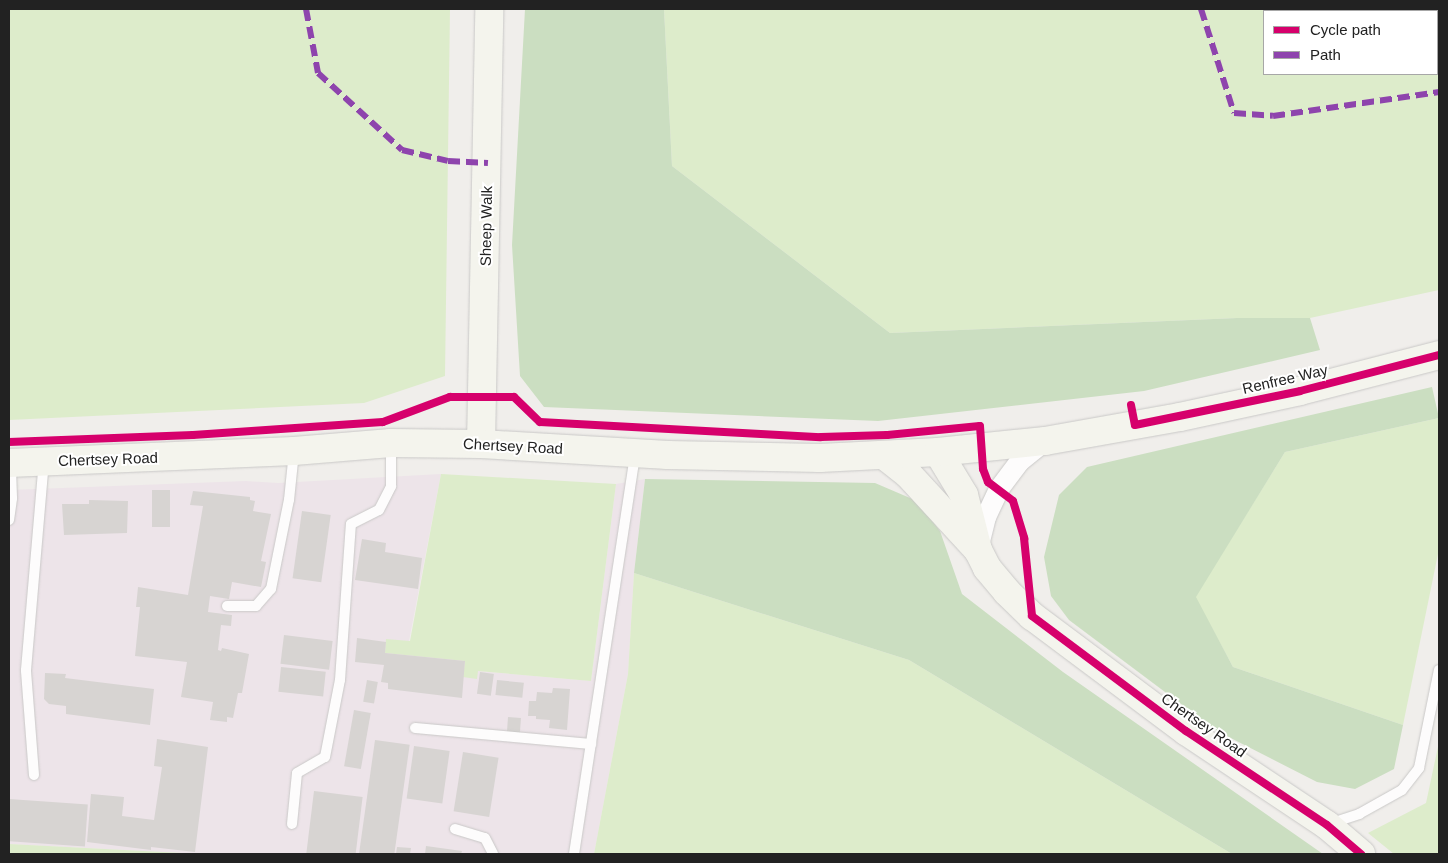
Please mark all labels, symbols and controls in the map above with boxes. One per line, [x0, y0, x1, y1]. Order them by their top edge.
legend [1263, 10, 1438, 75]
text: Cycle path [1310, 21, 1381, 38]
text: Path [1310, 46, 1341, 63]
street label: Sheep Walk [476, 186, 496, 266]
street label: Renfree Way [1241, 360, 1329, 398]
street label: Chertsey Road [463, 434, 563, 458]
street label: Chertsey Road [58, 448, 158, 470]
street label: Chertsey Road [1158, 689, 1250, 761]

